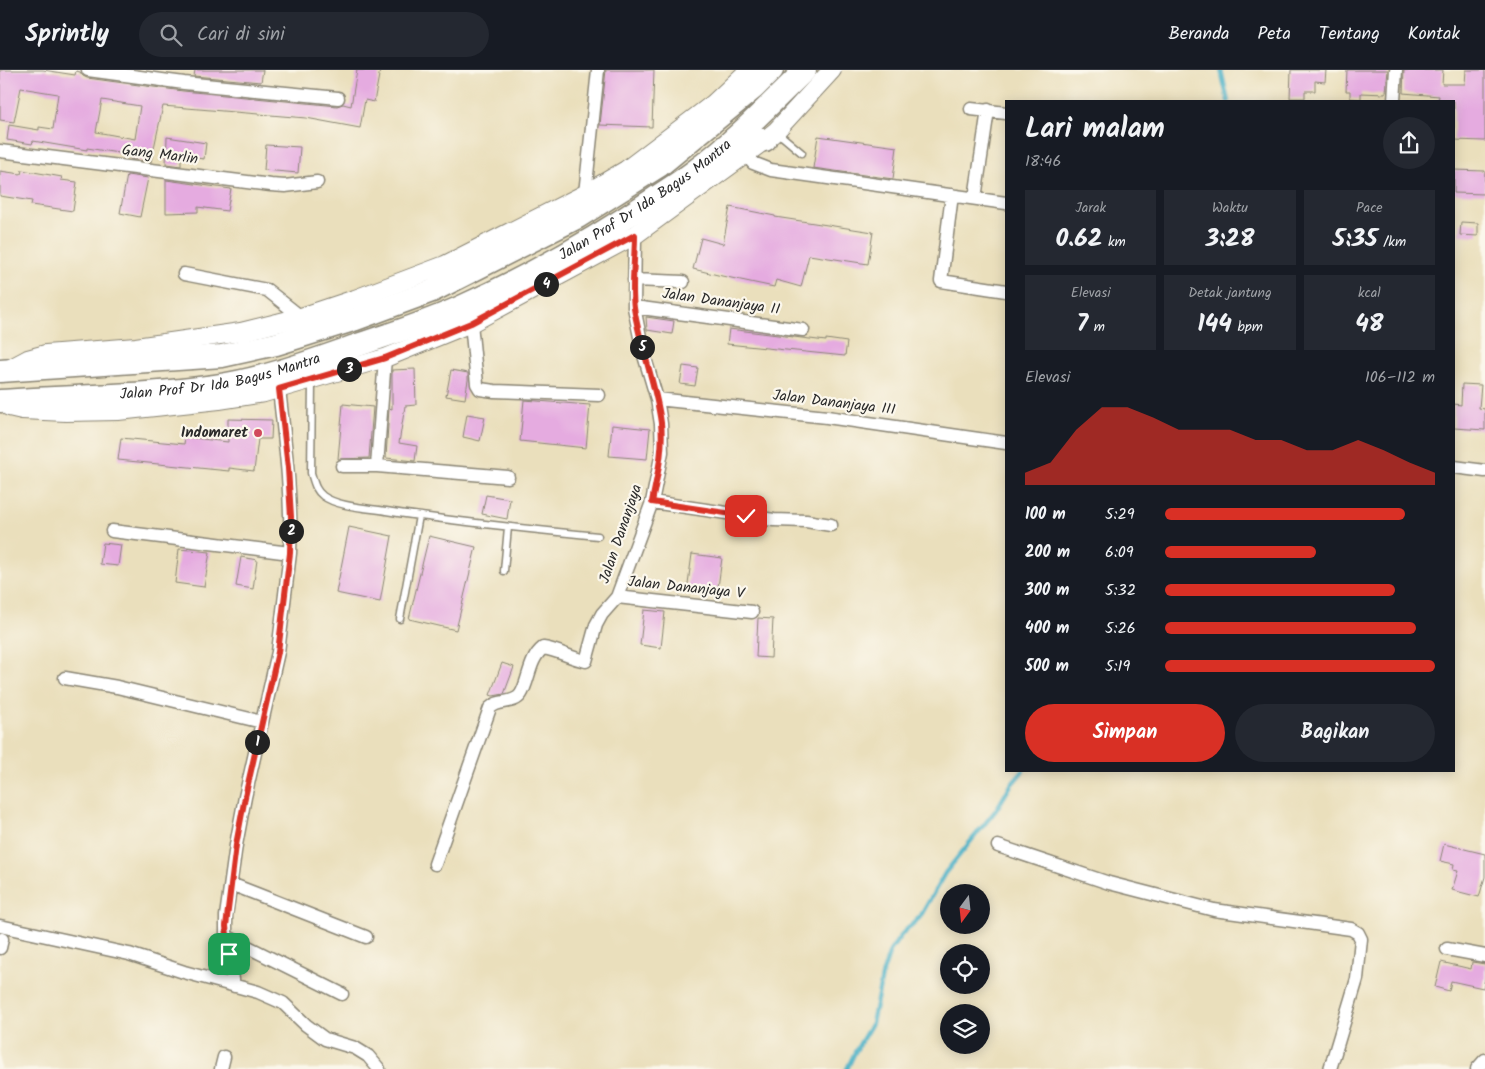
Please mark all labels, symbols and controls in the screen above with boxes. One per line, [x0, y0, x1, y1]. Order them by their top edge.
search box [139, 12, 489, 57]
text: Sprintly [25, 15, 109, 54]
text: Cari di sini [197, 20, 285, 50]
text: Beranda [1169, 20, 1230, 49]
text: Peta [1258, 20, 1291, 49]
text: Tentang [1319, 20, 1380, 49]
text: Kontak [1408, 20, 1460, 49]
icon: search [157, 21, 185, 49]
text: Lari malam [1025, 107, 1165, 152]
button: share [1383, 117, 1435, 169]
street label: Jalan Prof Dr Ida Bagus Mantra [554, 134, 737, 267]
street label: Gang Marlin [121, 138, 199, 172]
text: 18:46 [1025, 149, 1061, 174]
text: Jarak [1075, 197, 1106, 219]
text: Waktu [1212, 197, 1248, 219]
text: Pace [1356, 197, 1383, 219]
text: 0.62 [1056, 219, 1102, 259]
text: 3:28 [1205, 219, 1255, 259]
text: 5:35 [1333, 219, 1378, 259]
text: km [1102, 231, 1126, 253]
text: /km [1378, 231, 1406, 253]
pin: 4 [534, 272, 558, 296]
text: 4 [543, 273, 550, 295]
street label: Jalan Dananjaya II [661, 282, 782, 322]
text: Elevasi [1071, 282, 1111, 304]
text: Detak jantung [1188, 282, 1272, 304]
text: kcal [1358, 282, 1381, 304]
text: 7 [1076, 304, 1088, 344]
text: 144 [1197, 304, 1232, 344]
text: 48 [1355, 304, 1384, 344]
text: m [1088, 316, 1105, 338]
text: bpm [1232, 316, 1263, 338]
pin: 5 [630, 334, 654, 360]
text: 5 [639, 336, 646, 358]
street label: Jalan Prof Dr Ida Bagus Mantra [119, 347, 324, 407]
pin: 3 [336, 356, 362, 382]
text: 3 [346, 358, 353, 380]
text: Elevasi [1025, 365, 1070, 390]
text: 106–112 m [1365, 365, 1435, 390]
street label: Jalan Dananjaya III [771, 384, 897, 422]
place label: Indomaret [181, 421, 248, 445]
marker: Indomaret [252, 427, 264, 439]
street label: Jalan Dananjaya [593, 481, 649, 587]
pin [725, 495, 767, 537]
icon: check [732, 502, 760, 530]
text: 100 m [1025, 502, 1066, 527]
text: 5:29 [1105, 502, 1135, 527]
pin: 2 [278, 518, 304, 544]
text: 2 [287, 520, 296, 542]
text: 200 m [1025, 540, 1070, 565]
text: 6:09 [1105, 540, 1134, 565]
street label: Jalan Dananjaya V [626, 570, 747, 606]
text: 300 m [1025, 578, 1069, 603]
text: 5:32 [1105, 578, 1136, 603]
text: 400 m [1025, 616, 1069, 641]
text: 5:26 [1105, 616, 1136, 641]
text: 500 m [1025, 654, 1069, 679]
text: 5:19 [1105, 654, 1130, 679]
button: Simpan [1025, 704, 1225, 762]
button: Bagikan [1235, 704, 1435, 762]
pin: 1 [244, 730, 270, 754]
text: 1 [255, 731, 260, 753]
north arrow [940, 884, 990, 934]
map controls [940, 884, 990, 1054]
pin [208, 933, 250, 975]
icon: arrive [215, 940, 243, 968]
button: locate [940, 944, 990, 994]
button: layers [940, 1004, 990, 1054]

